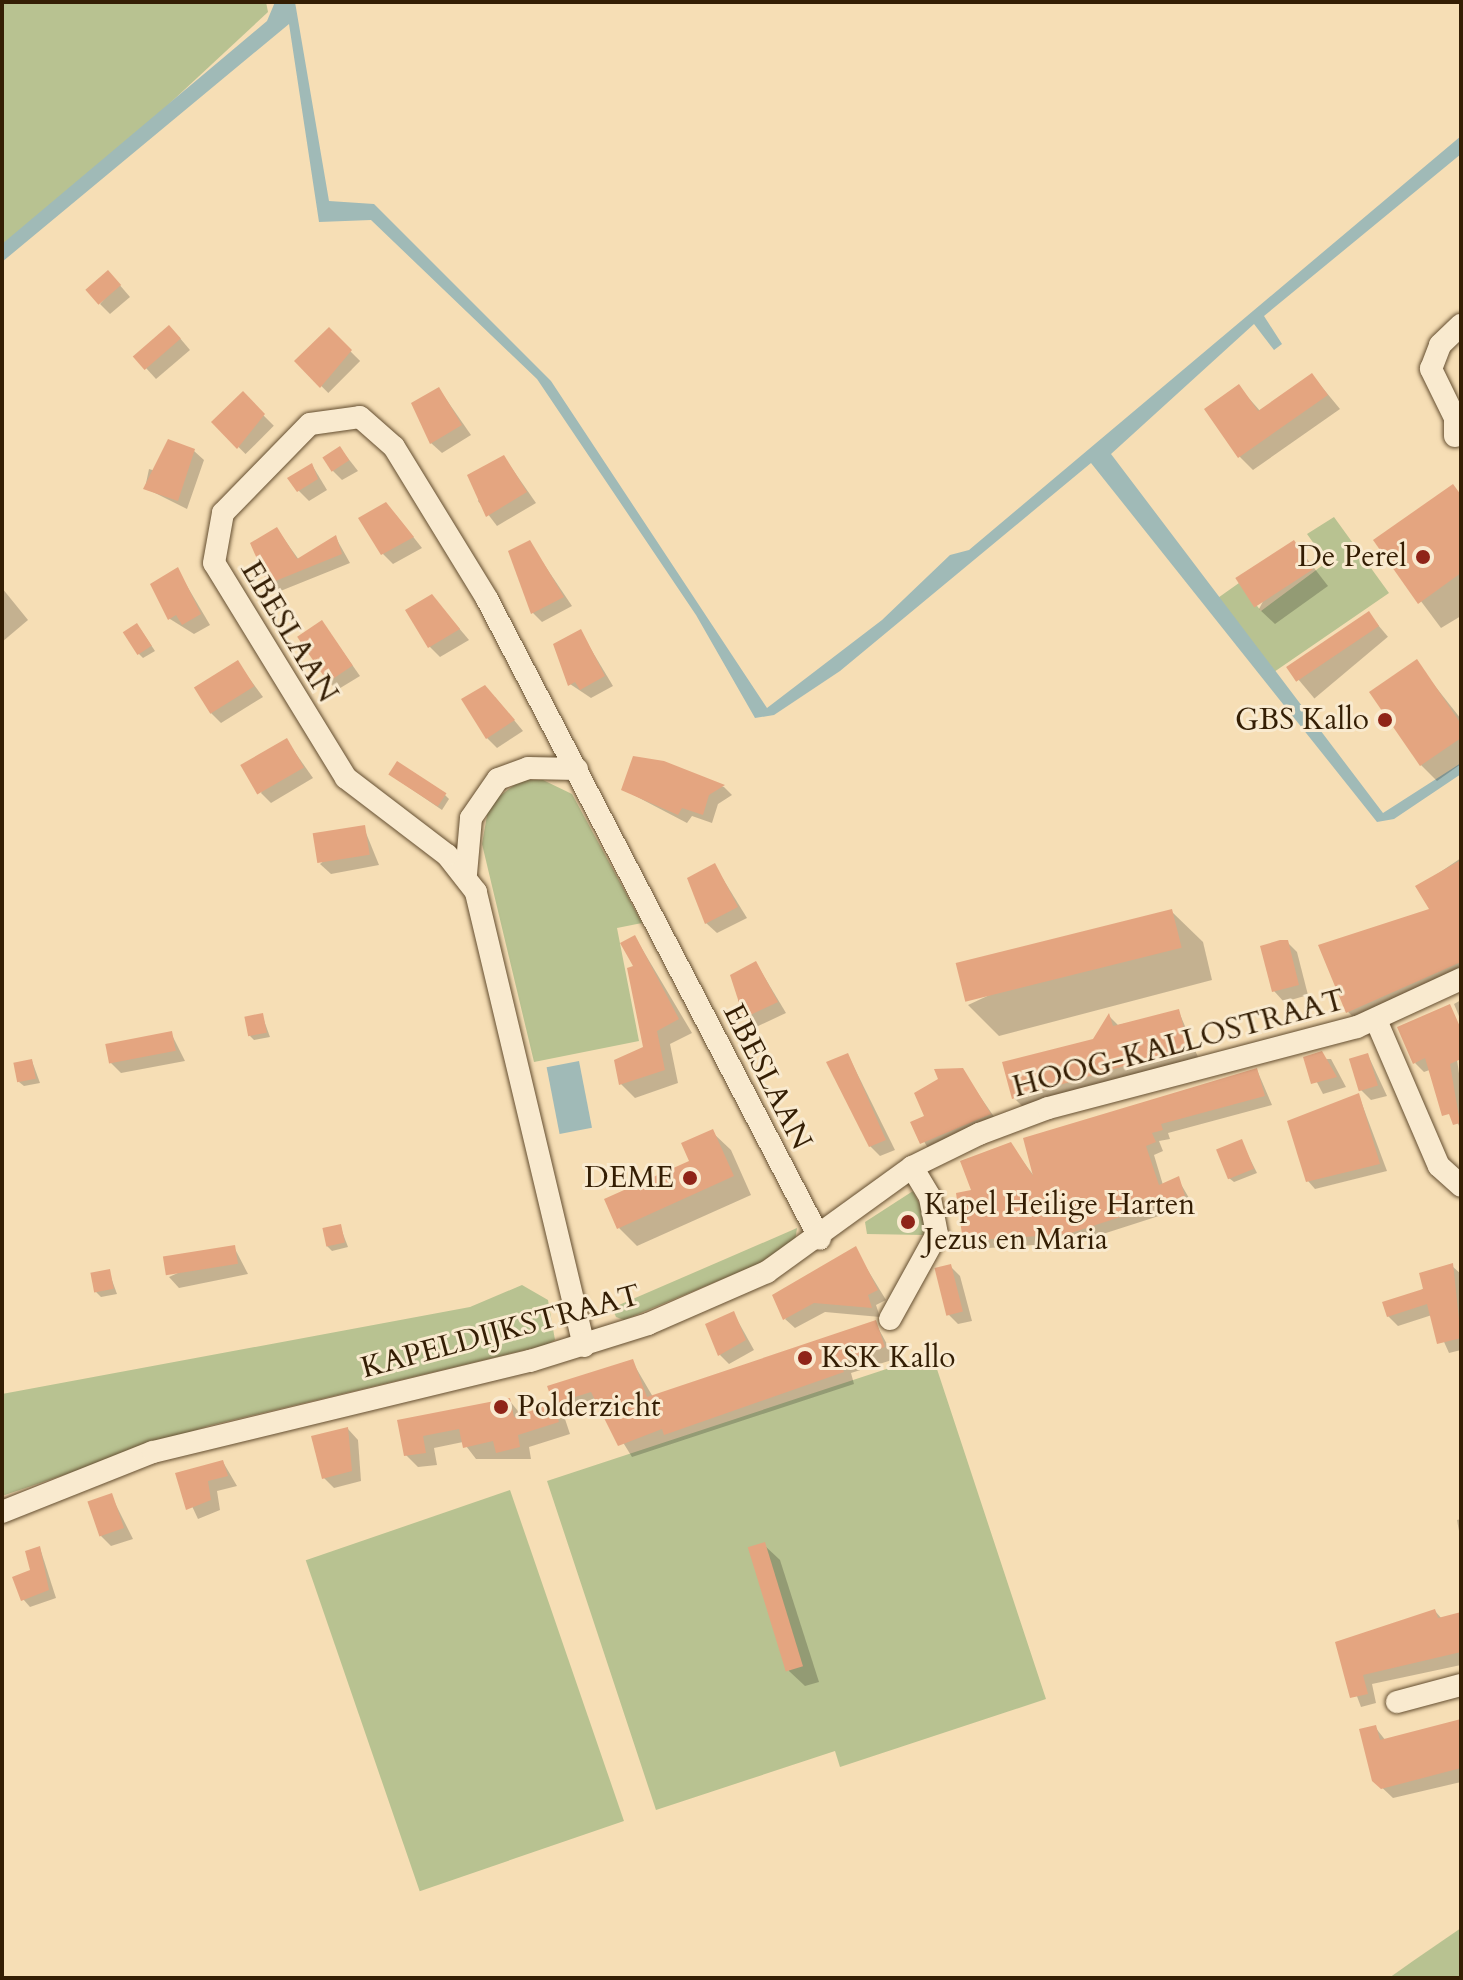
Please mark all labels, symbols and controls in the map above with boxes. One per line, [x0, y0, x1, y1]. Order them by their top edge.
place label: De Perel [1297, 539, 1407, 575]
marker: De Perel [1414, 548, 1432, 566]
street label: EBESLAAN [233, 555, 345, 709]
place label: GBS Kallo [1235, 702, 1369, 738]
marker: GBS Kallo [1376, 711, 1394, 729]
street label: HOOG-KALLOSTRAAT [1009, 982, 1349, 1106]
street label: EBESLAAN [715, 998, 819, 1156]
place label: DEME [584, 1160, 674, 1196]
marker: DEME [681, 1169, 699, 1187]
place label: Kapel Heilige Harten Jezus en Maria [924, 1187, 1195, 1258]
marker: Kapel Heilige Harten Jezus en Maria [899, 1213, 917, 1231]
street label: KAPELDIJKSTRAAT [357, 1277, 645, 1387]
place label: KSK Kallo [821, 1340, 956, 1376]
marker: KSK Kallo [796, 1349, 814, 1367]
place label: Polderzicht [517, 1389, 661, 1425]
marker: Polderzicht [492, 1398, 510, 1416]

